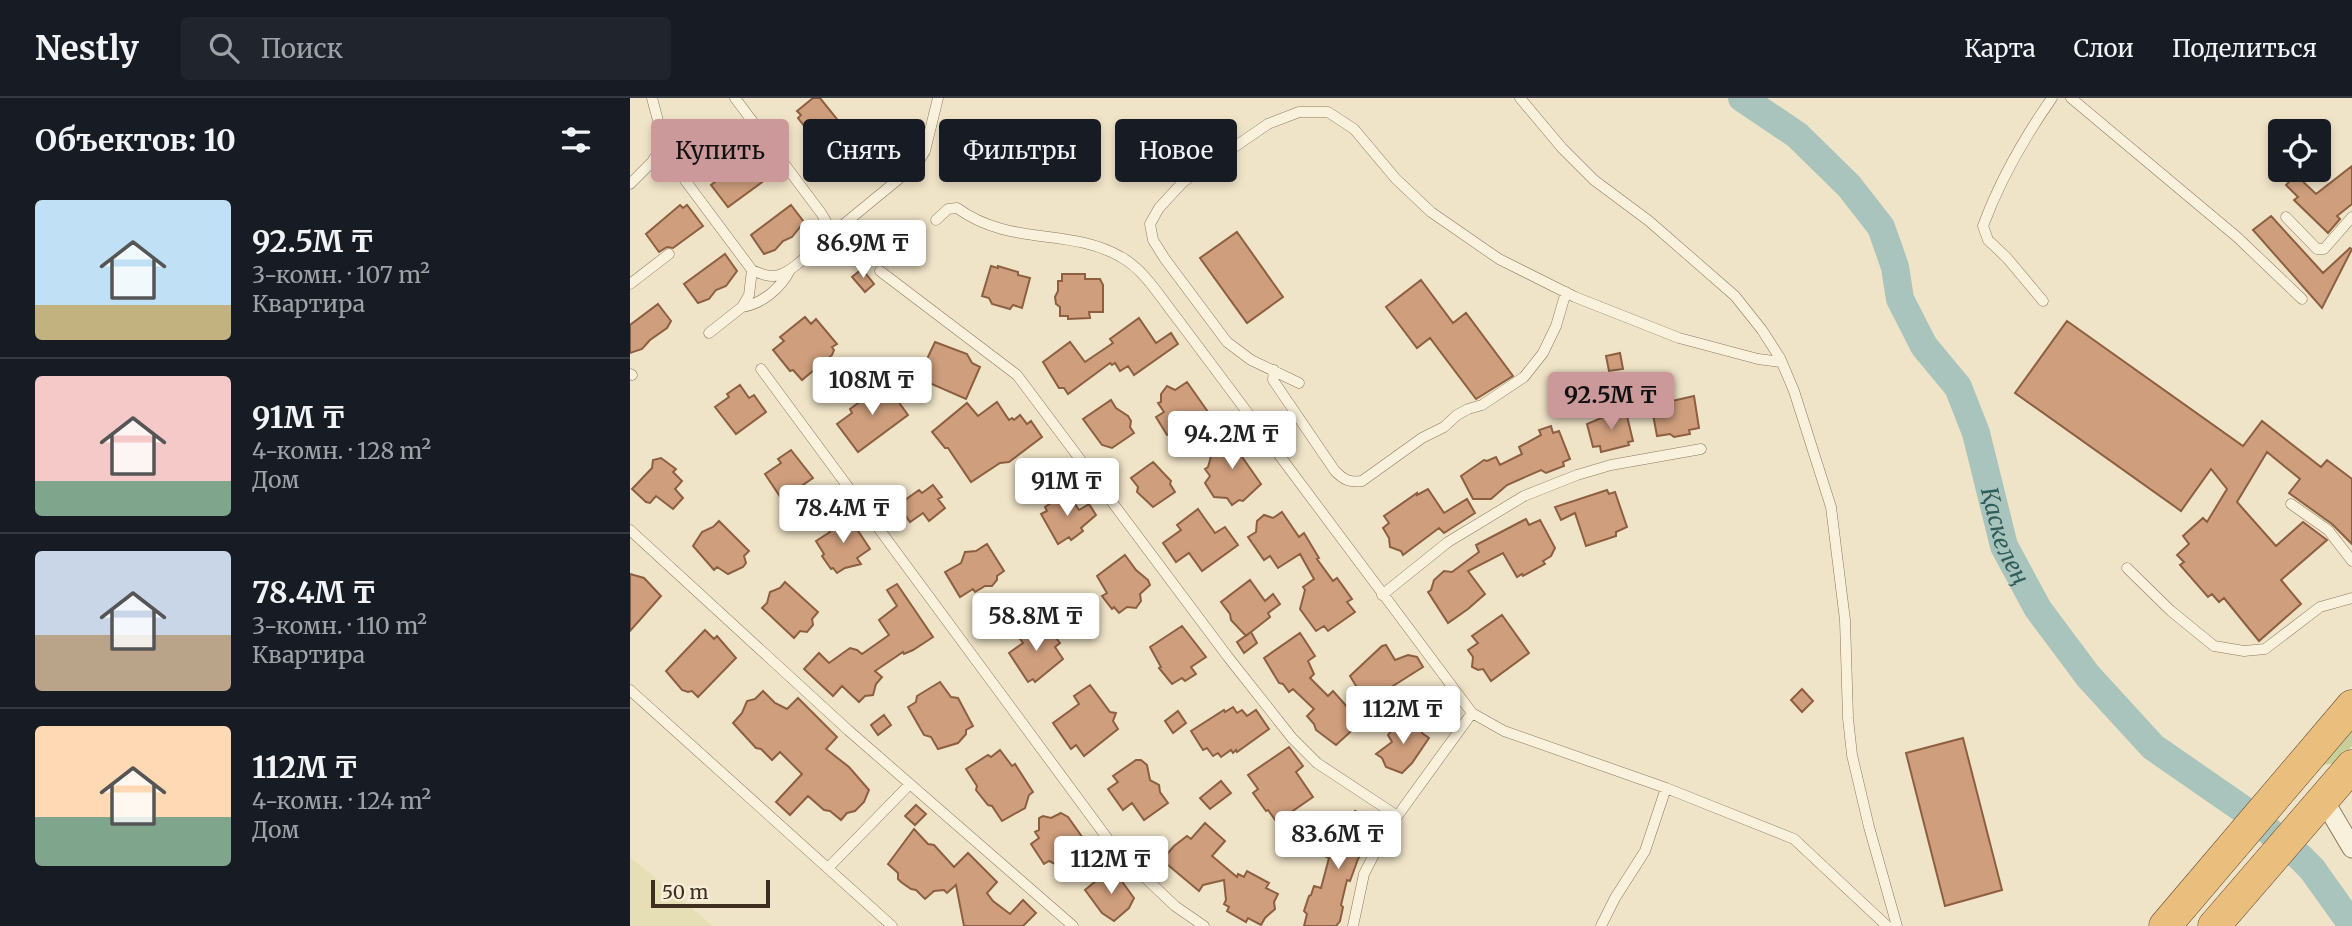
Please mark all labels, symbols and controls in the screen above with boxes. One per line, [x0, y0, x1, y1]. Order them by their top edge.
search box [181, 17, 671, 80]
text: Nestly [35, 28, 139, 69]
icon: search [205, 29, 243, 67]
text: Поиск [261, 32, 343, 65]
text: Карта [1964, 33, 2036, 64]
text: Слои [2074, 33, 2134, 64]
text: Поделиться [2172, 33, 2317, 64]
chip: Купить [651, 119, 789, 182]
chip: Снять [803, 119, 925, 182]
chip: Фильтры [939, 119, 1101, 182]
chip: Новое [1115, 119, 1237, 182]
map controls [2268, 119, 2331, 182]
button: locate [2268, 119, 2331, 182]
text: Объектов: 10 [35, 121, 236, 159]
icon: filters [557, 121, 595, 159]
pin: 86.9M ₸ [798, 220, 928, 280]
text: 92.5M ₸ [252, 222, 374, 260]
icon: home [91, 228, 175, 312]
text: 86.9M ₸ [816, 228, 910, 257]
text: 3-комн. · 107 m² [252, 260, 430, 289]
text: Квартира [252, 289, 365, 318]
pin: 108M ₸ [815, 358, 929, 417]
text: 108M ₸ [829, 365, 915, 394]
pin: 92.5M ₸ [1546, 372, 1676, 432]
text: 92.5M ₸ [1564, 380, 1658, 409]
text: 91M ₸ [252, 398, 346, 436]
icon: home [91, 404, 175, 488]
pin: 94.2M ₸ [1167, 412, 1297, 471]
text: 94.2M ₸ [1184, 419, 1280, 448]
text: 4-комн. · 128 m² [252, 436, 431, 465]
pin: 91M ₸ [1018, 458, 1116, 518]
text: Дом [252, 465, 300, 494]
text: 91M ₸ [1031, 466, 1103, 495]
water label: Қаскелең [1975, 484, 2036, 589]
pin: 78.4M ₸ [778, 486, 908, 545]
text: 78.4M ₸ [795, 493, 891, 522]
text: 78.4M ₸ [252, 573, 376, 611]
icon: home [91, 579, 175, 663]
pin: 58.8M ₸ [971, 594, 1101, 653]
text: 58.8M ₸ [988, 601, 1084, 630]
text: 3-комн. · 110 m² [252, 611, 427, 640]
text: Квартира [252, 640, 365, 669]
pin: 112M ₸ [1346, 686, 1460, 746]
text: 112M ₸ [1362, 694, 1444, 723]
text: 112M ₸ [252, 748, 359, 786]
icon: home [91, 754, 175, 838]
text: 4-комн. · 124 m² [252, 786, 431, 815]
pin: 83.6M ₸ [1273, 812, 1403, 871]
text: Дом [252, 815, 300, 844]
text: 83.6M ₸ [1291, 819, 1385, 848]
pin: 112M ₸ [1054, 836, 1168, 896]
text: 112M ₸ [1070, 844, 1152, 873]
scale bar [651, 877, 770, 909]
text: 50 m [662, 880, 708, 904]

